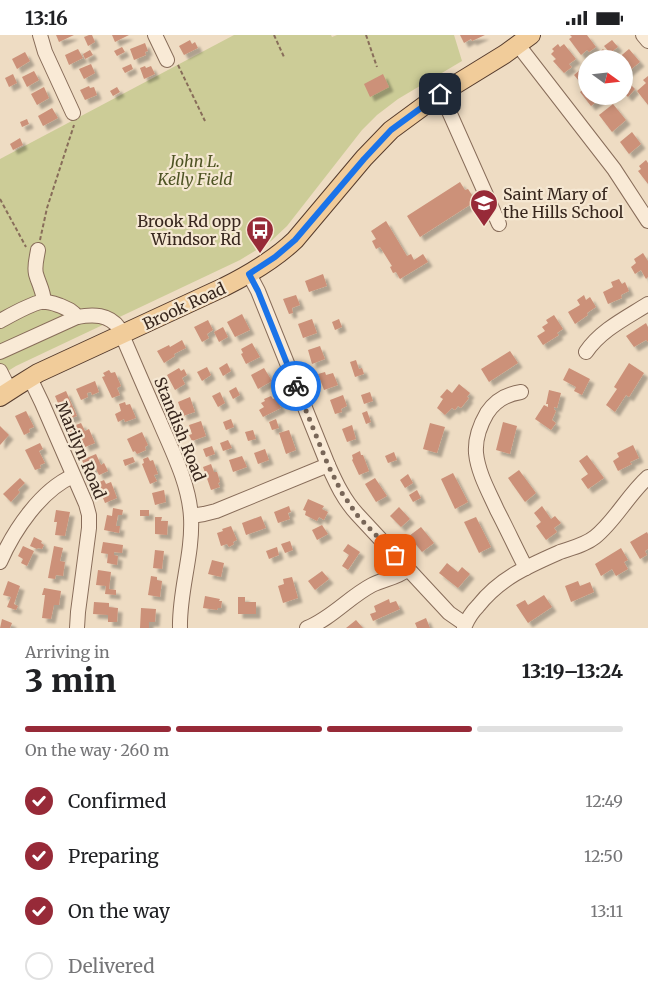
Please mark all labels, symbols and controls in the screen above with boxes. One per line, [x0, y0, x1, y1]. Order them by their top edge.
text: 13:16 [25, 6, 68, 30]
north arrow [578, 50, 632, 105]
map controls [578, 50, 633, 105]
pin [419, 73, 461, 115]
icon: home [426, 80, 454, 108]
park label: John L. Kelly Field [157, 151, 233, 189]
place label: Saint Mary of the Hills School [503, 184, 623, 222]
school or university icon: Saint Mary of the Hills School [469, 188, 499, 227]
place label: Brook Rd opp Windsor Rd [137, 211, 241, 249]
bus stop icon: Brook Rd opp Windsor Rd [245, 215, 275, 254]
street label: Brook Road [139, 278, 229, 334]
courier [271, 361, 321, 411]
icon: bike [282, 372, 310, 400]
street label: Standish Road [150, 374, 210, 484]
street label: Marilyn Road [51, 398, 111, 502]
pin [374, 534, 416, 576]
icon: bag [381, 541, 409, 569]
text: Arriving in [25, 642, 110, 662]
text: 13:19–13:24 [522, 659, 623, 683]
text: 3 min [25, 661, 116, 701]
text: On the way · 260 m [25, 740, 169, 760]
icon: check [25, 787, 53, 815]
text: Confirmed [68, 789, 166, 813]
text: 12:49 [585, 791, 623, 811]
icon: check [25, 842, 53, 870]
text: Preparing [68, 844, 159, 868]
text: 12:50 [584, 846, 623, 866]
icon: check [25, 897, 53, 925]
text: On the way [68, 899, 170, 923]
text: 13:11 [591, 901, 623, 921]
text: Delivered [68, 954, 155, 978]

